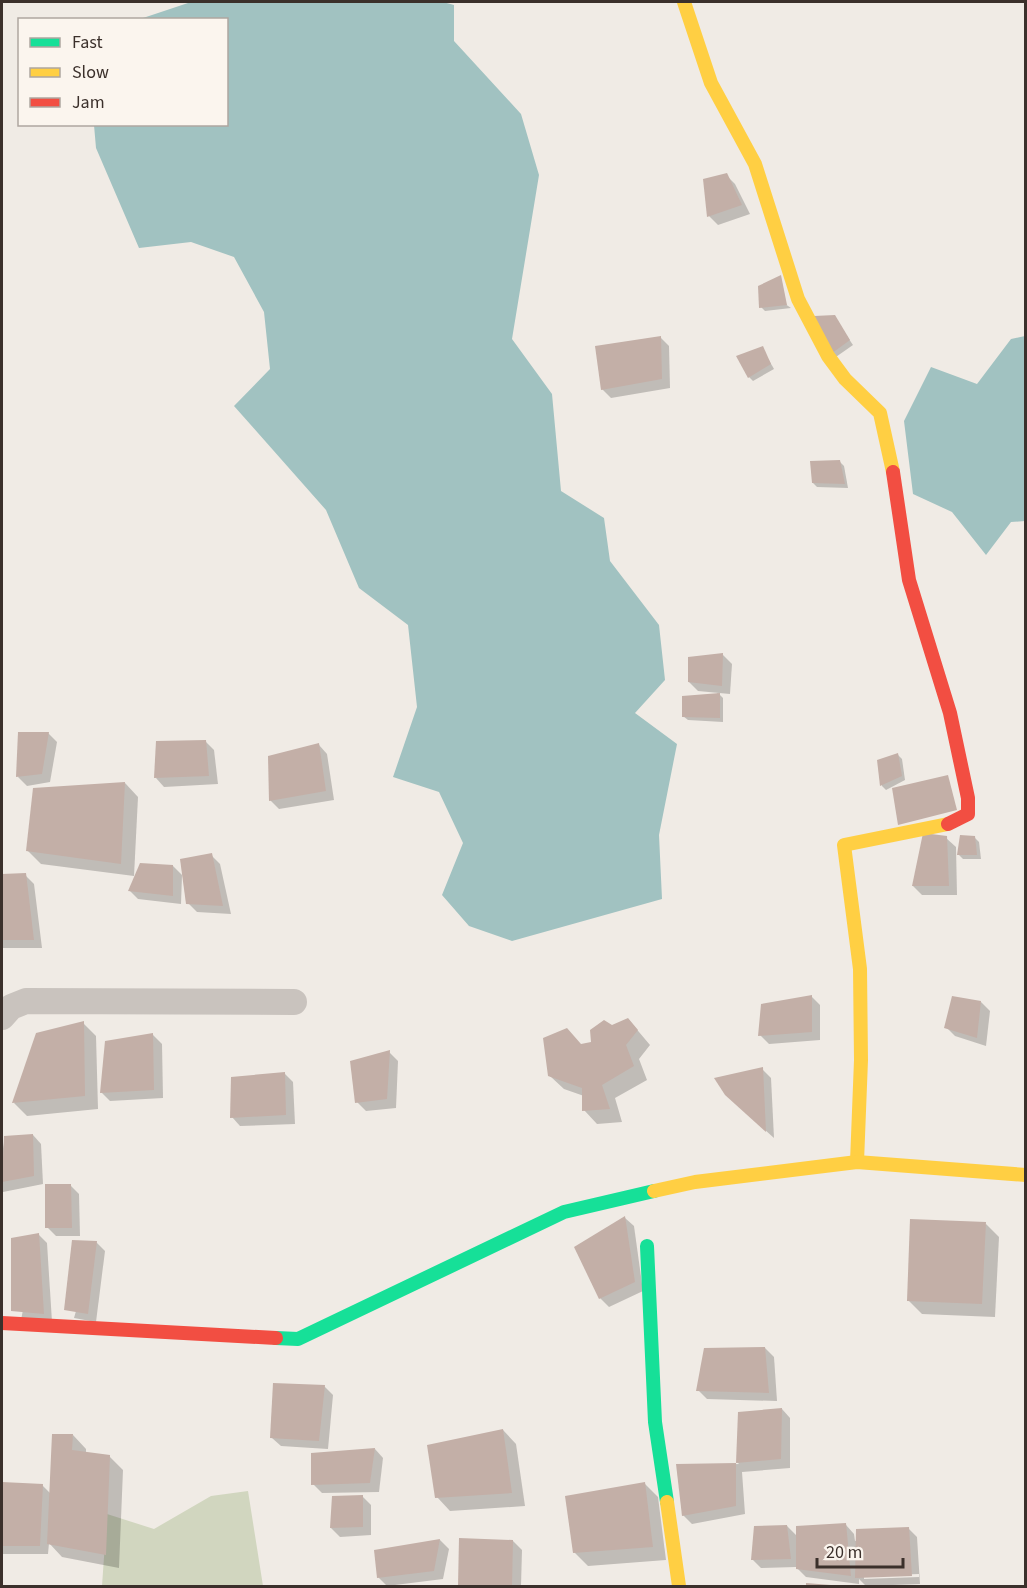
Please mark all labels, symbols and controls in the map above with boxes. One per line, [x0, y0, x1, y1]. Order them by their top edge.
legend [18, 18, 228, 126]
text: Fast [72, 30, 103, 55]
text: Slow [72, 60, 109, 85]
text: Jam [72, 90, 105, 115]
scale bar [817, 1531, 902, 1569]
text: 20 m [826, 1540, 862, 1565]

